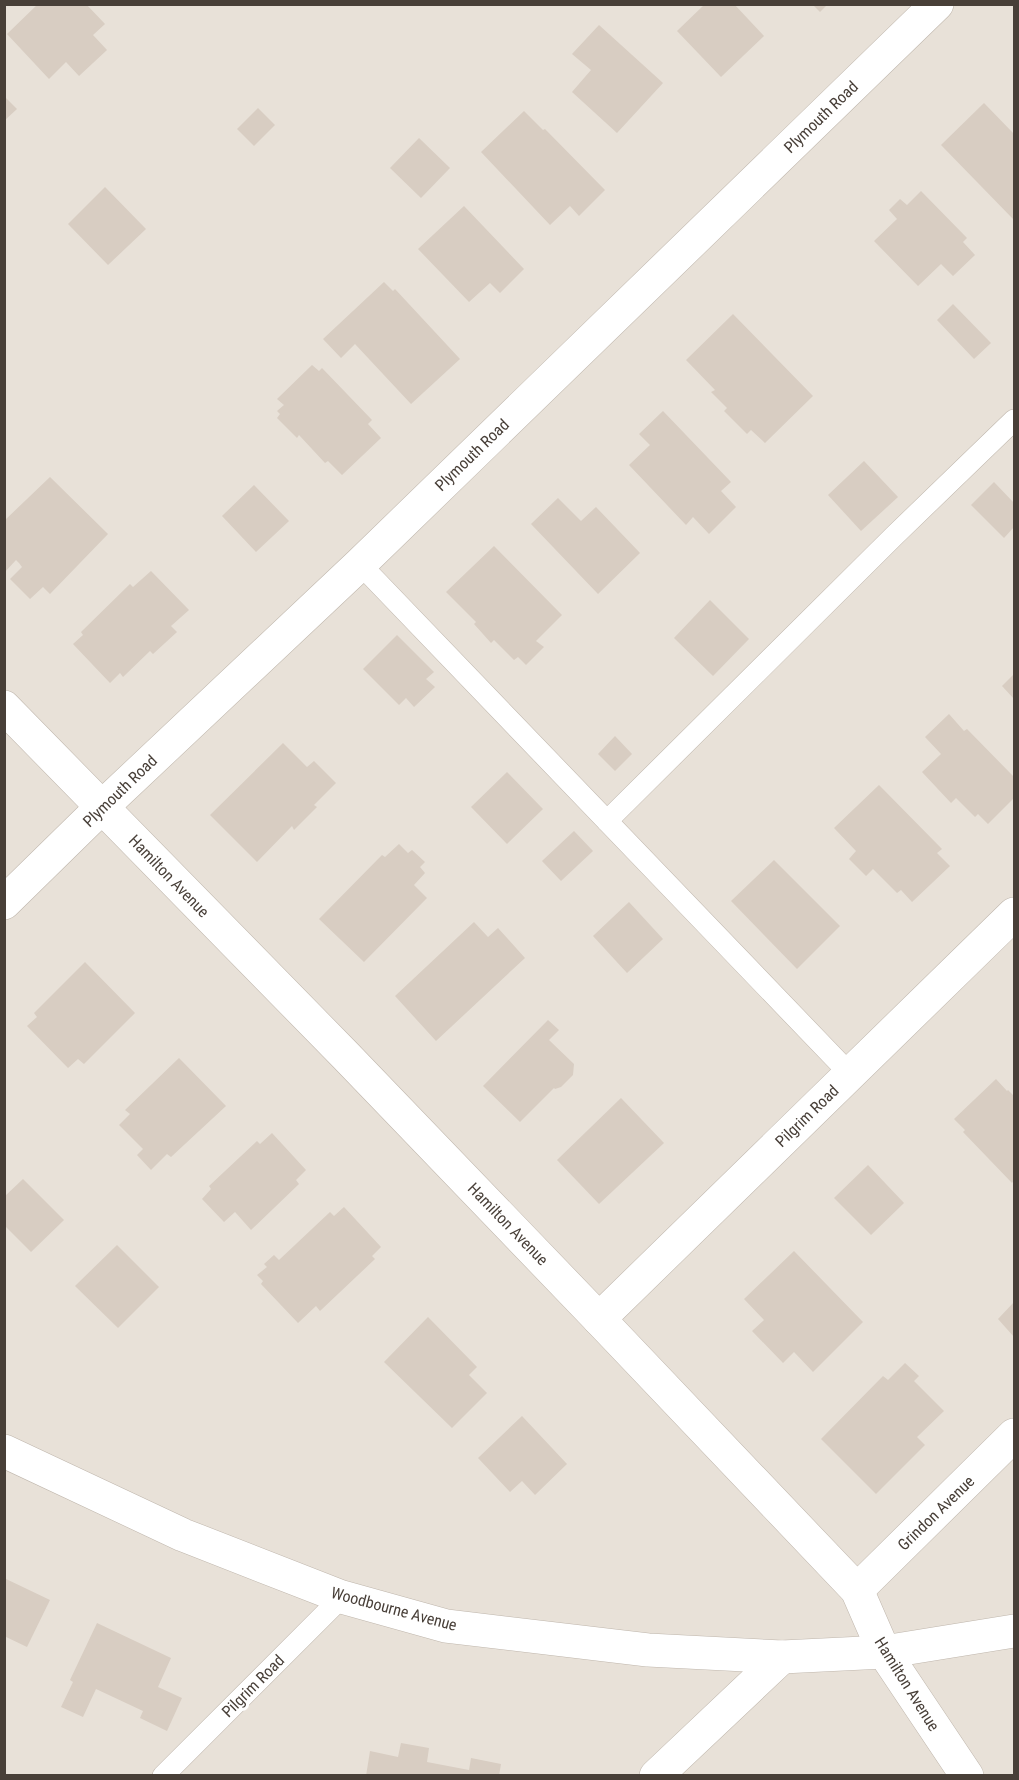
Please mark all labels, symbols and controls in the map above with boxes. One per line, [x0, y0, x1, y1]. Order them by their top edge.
street label: Plymouth Road [780, 77, 862, 157]
street label: Plymouth Road [431, 415, 513, 495]
street label: Plymouth Road [79, 751, 161, 831]
street label: Hamilton Avenue [125, 831, 213, 921]
street label: Pilgrim Road [771, 1081, 843, 1151]
street label: Hamilton Avenue [464, 1179, 552, 1269]
street label: Grindon Avenue [894, 1472, 978, 1554]
street label: Woodbourne Avenue [329, 1583, 459, 1635]
street label: Hamilton Avenue [871, 1634, 943, 1734]
street label: Pilgrim Road [218, 1651, 288, 1721]

